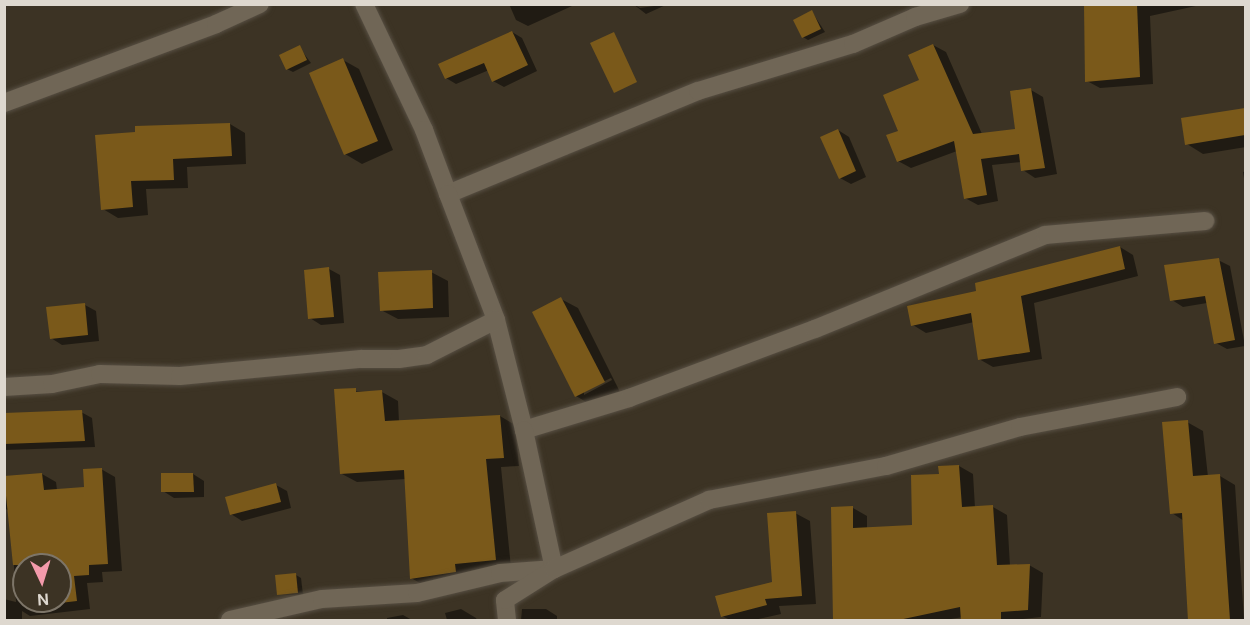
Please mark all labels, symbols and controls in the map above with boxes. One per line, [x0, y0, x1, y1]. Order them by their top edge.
north arrow [12, 553, 72, 613]
text: N [37, 589, 50, 610]

